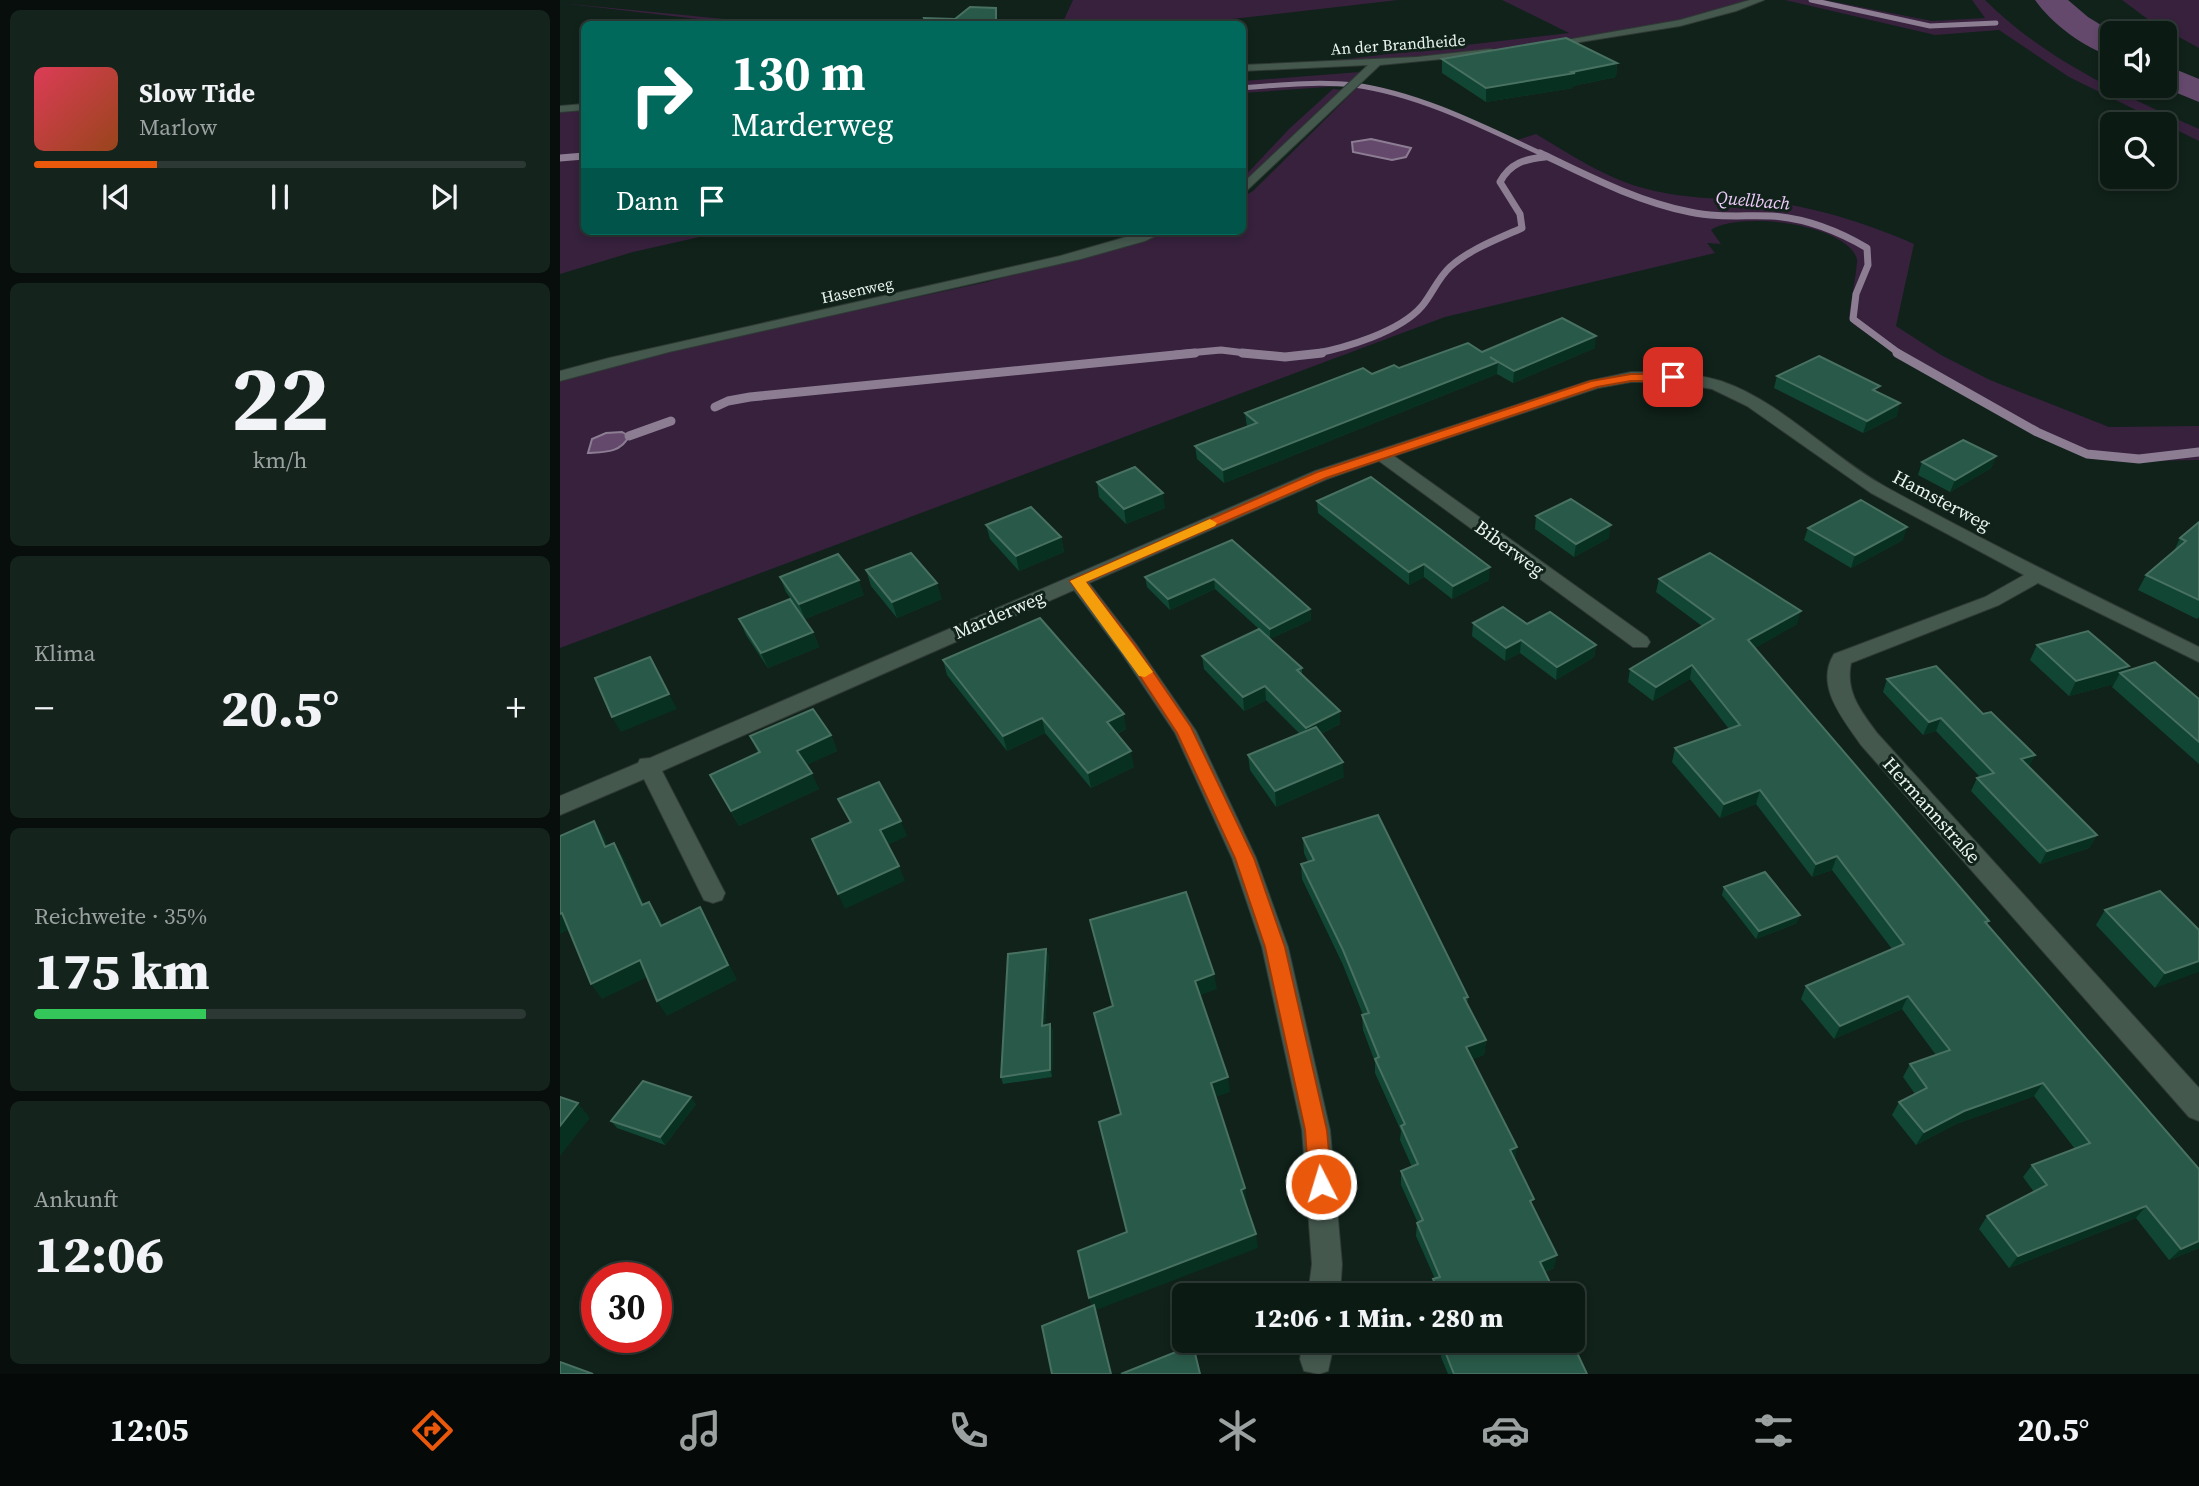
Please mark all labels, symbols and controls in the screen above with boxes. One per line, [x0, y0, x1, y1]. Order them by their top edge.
map controls [2100, 21, 2177, 189]
button: sound [2100, 21, 2177, 98]
street label: An der Brandheide [1330, 28, 1466, 60]
text: 130 m [731, 39, 866, 106]
icon: right [616, 49, 707, 140]
text: Slow Tide [139, 75, 255, 111]
text: Marderweg [731, 103, 894, 147]
text: Marlow [139, 111, 217, 143]
button: search [2100, 112, 2177, 189]
icon: previous [97, 178, 135, 216]
icon: pause [261, 178, 299, 216]
icon: next [425, 178, 463, 216]
icon: arrive [693, 182, 731, 220]
text: Dann [616, 183, 679, 219]
water label: Quellbach [1715, 184, 1791, 216]
street label: Hasenweg [819, 272, 895, 308]
text: 22 [231, 336, 329, 460]
pin [1643, 347, 1703, 407]
icon: arrive [1654, 358, 1692, 396]
text: km/h [253, 444, 307, 476]
street label: Hamsterweg [1889, 463, 1996, 537]
street label: Biberweg [1470, 514, 1550, 582]
street label: Marderweg [949, 583, 1049, 645]
text: Klima [34, 637, 95, 669]
text: 20.5° [221, 672, 339, 743]
text: − [34, 682, 54, 734]
text: + [506, 682, 526, 734]
street label: Hermannstraße [1877, 751, 1987, 869]
text: Reichweite · 35% [34, 900, 207, 932]
text: 175 km [34, 935, 210, 1006]
position arrow [1284, 1147, 1358, 1221]
text: Ankunft [34, 1183, 118, 1215]
text: 12:06 [34, 1218, 164, 1289]
speed limit sign: 30 [581, 1262, 672, 1353]
text: 12:06 · 1 Min. · 280 m [1254, 1300, 1503, 1336]
icon: directions [408, 1406, 457, 1455]
icon: music [676, 1406, 725, 1455]
icon: phone [944, 1406, 993, 1455]
icon: climate [1213, 1406, 1262, 1455]
icon: car [1481, 1406, 1530, 1455]
icon: filters [1749, 1406, 1798, 1455]
text: 12:05 [110, 1408, 189, 1452]
text: 20.5° [2017, 1408, 2089, 1452]

